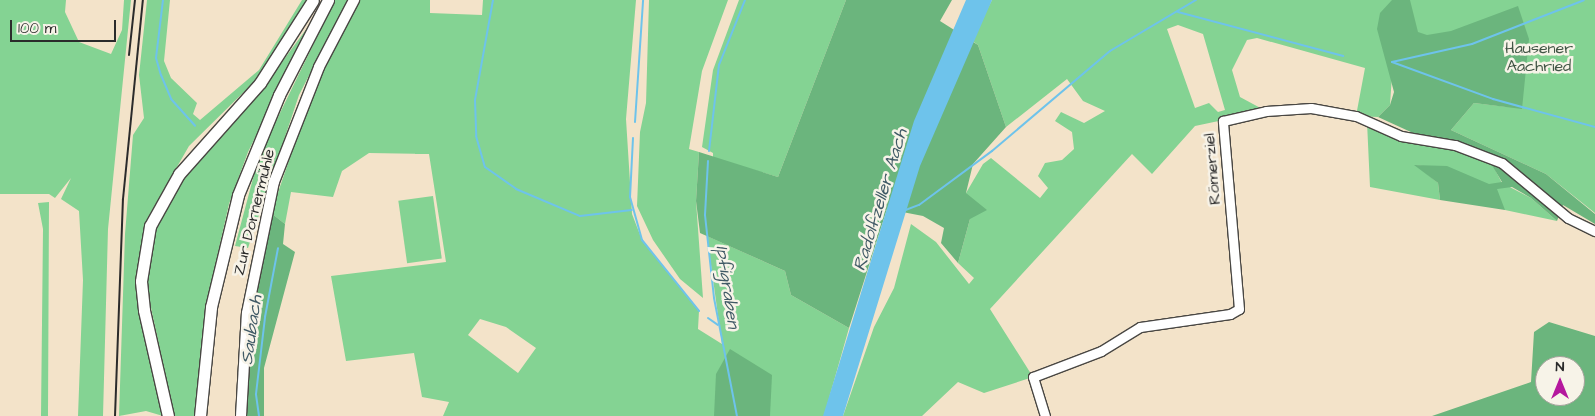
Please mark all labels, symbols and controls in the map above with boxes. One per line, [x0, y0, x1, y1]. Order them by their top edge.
scale bar [12, 10, 119, 42]
text: 100 m [18, 18, 57, 39]
park label: Hausener Aachried [1505, 38, 1573, 76]
water label: Radolfzeller Aach [849, 127, 913, 273]
street label: Römerziel [1199, 132, 1225, 206]
street label: Zur Dornermühle [229, 147, 279, 277]
water label: Ipfigraben [711, 244, 743, 330]
water label: Saubach [236, 294, 268, 366]
north arrow [1535, 356, 1585, 406]
text: N [1556, 357, 1564, 377]

